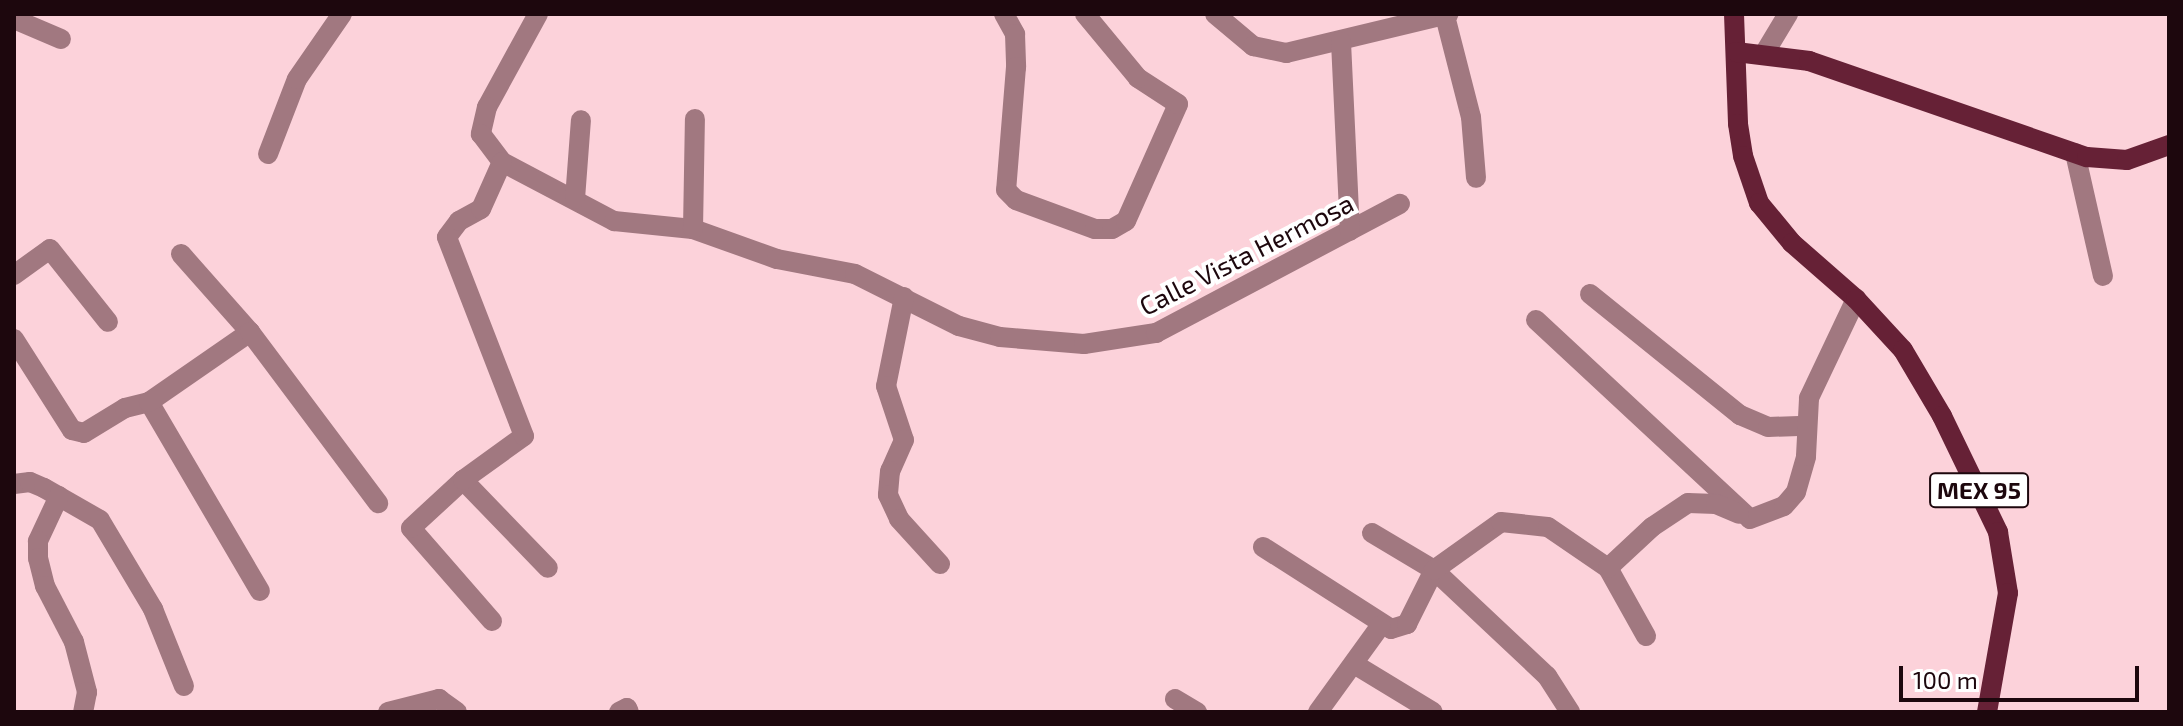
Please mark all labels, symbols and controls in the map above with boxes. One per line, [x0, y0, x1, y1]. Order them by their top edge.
street label: Calle Vista Hermosa [1134, 186, 1358, 322]
road number: MEX 95 [1929, 470, 2029, 510]
scale bar [1903, 650, 2143, 700]
text: 100 m [1913, 665, 1978, 694]

